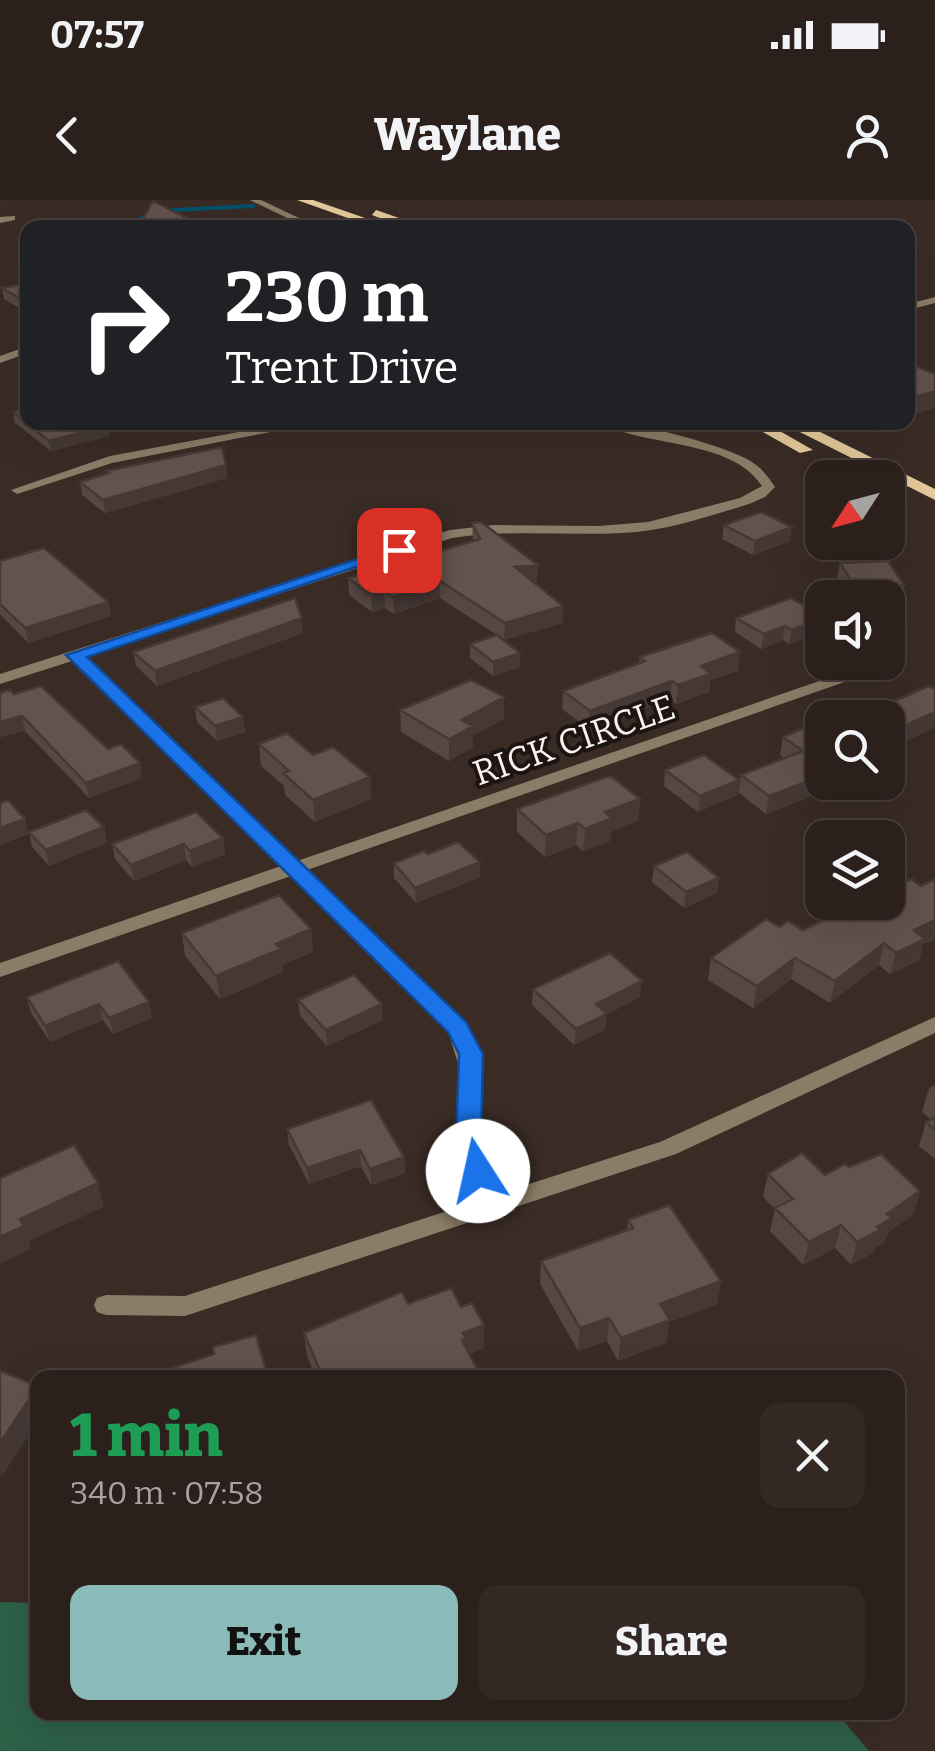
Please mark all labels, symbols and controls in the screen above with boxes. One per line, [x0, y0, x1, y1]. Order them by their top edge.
text: 07:57 [50, 12, 144, 58]
icon: back [40, 108, 95, 163]
text: Waylane [374, 108, 561, 162]
icon: person [840, 108, 895, 163]
text: 230 m [225, 256, 429, 340]
icon: right [60, 260, 190, 390]
text: Trent Drive [225, 341, 458, 395]
north arrow [805, 460, 905, 560]
map controls [805, 460, 905, 920]
pin [357, 508, 442, 593]
icon: arrive [372, 523, 427, 578]
button: sound [805, 580, 905, 680]
street label: RICK CIRCLE [467, 686, 681, 794]
button: search [805, 700, 905, 800]
button: layers [805, 820, 905, 920]
position arrow [426, 1119, 530, 1223]
text: 1 min [70, 1400, 223, 1472]
button: close [760, 1403, 865, 1508]
text: 340 m · 07:58 [70, 1474, 264, 1512]
button: Exit [70, 1585, 458, 1700]
button: Share [478, 1585, 865, 1700]

